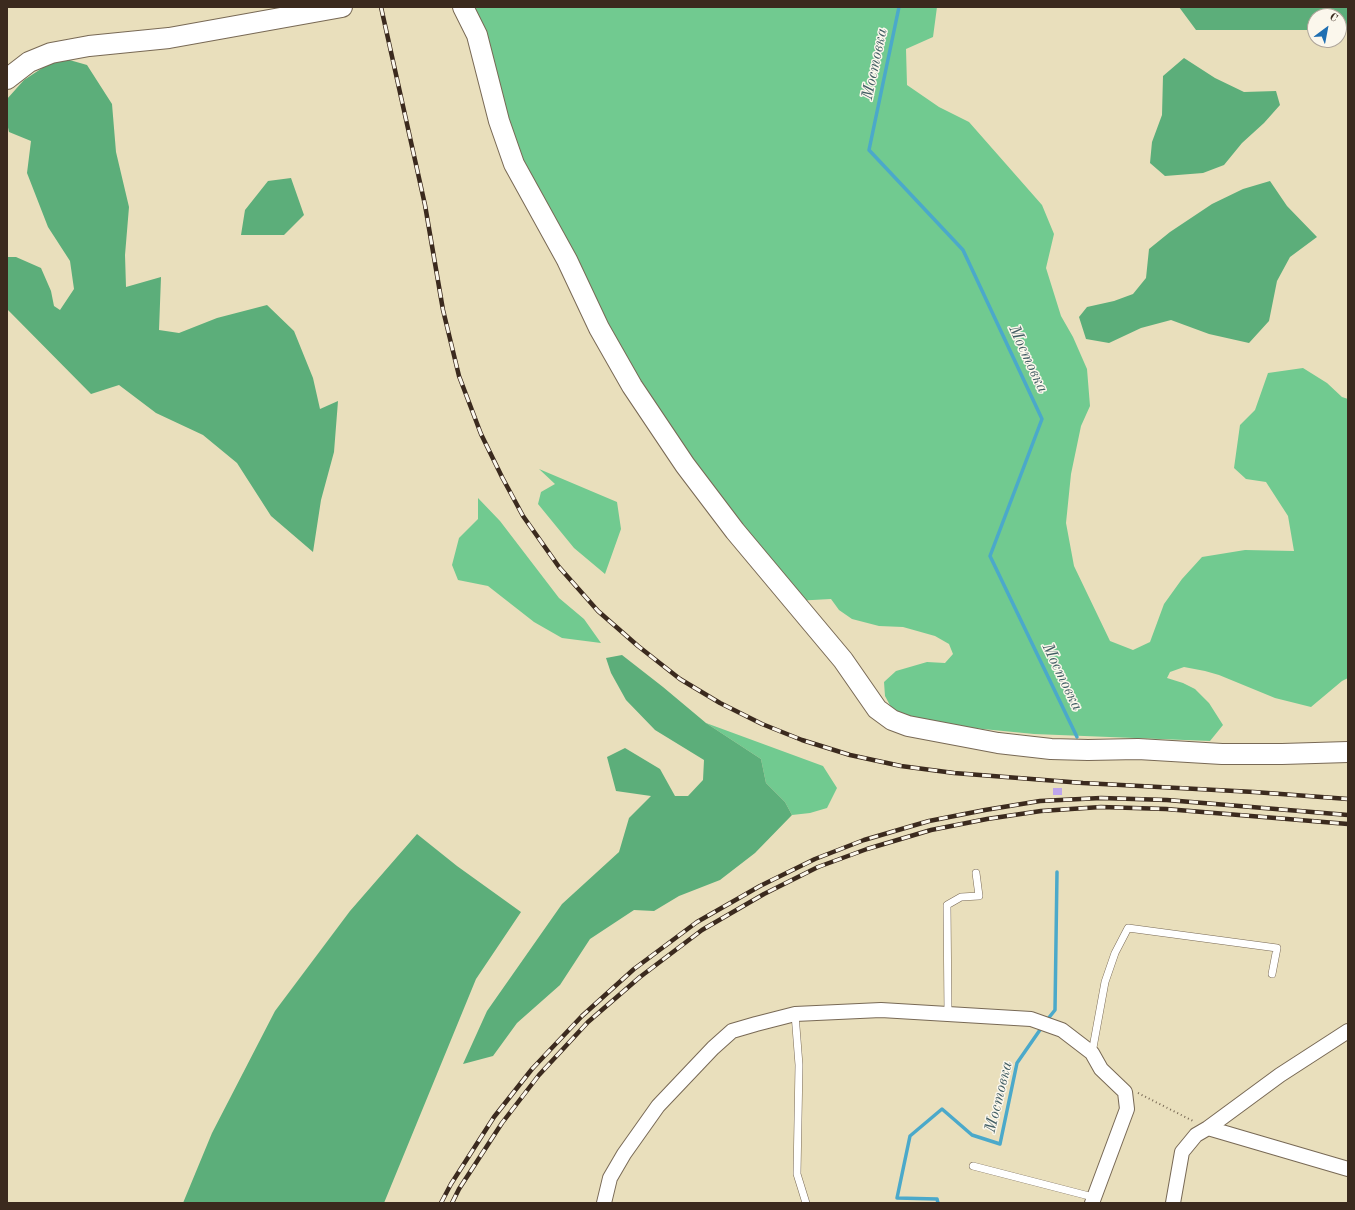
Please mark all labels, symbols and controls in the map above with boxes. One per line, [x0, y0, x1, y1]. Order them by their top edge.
north arrow [1307, 8, 1347, 48]
text: С [1327, 12, 1339, 25]
water label: Мостовка [858, 26, 892, 102]
water label: Мостовка [1004, 322, 1052, 396]
water label: Мостовка [1037, 640, 1087, 714]
water label: Мостовка [981, 1059, 1017, 1135]

